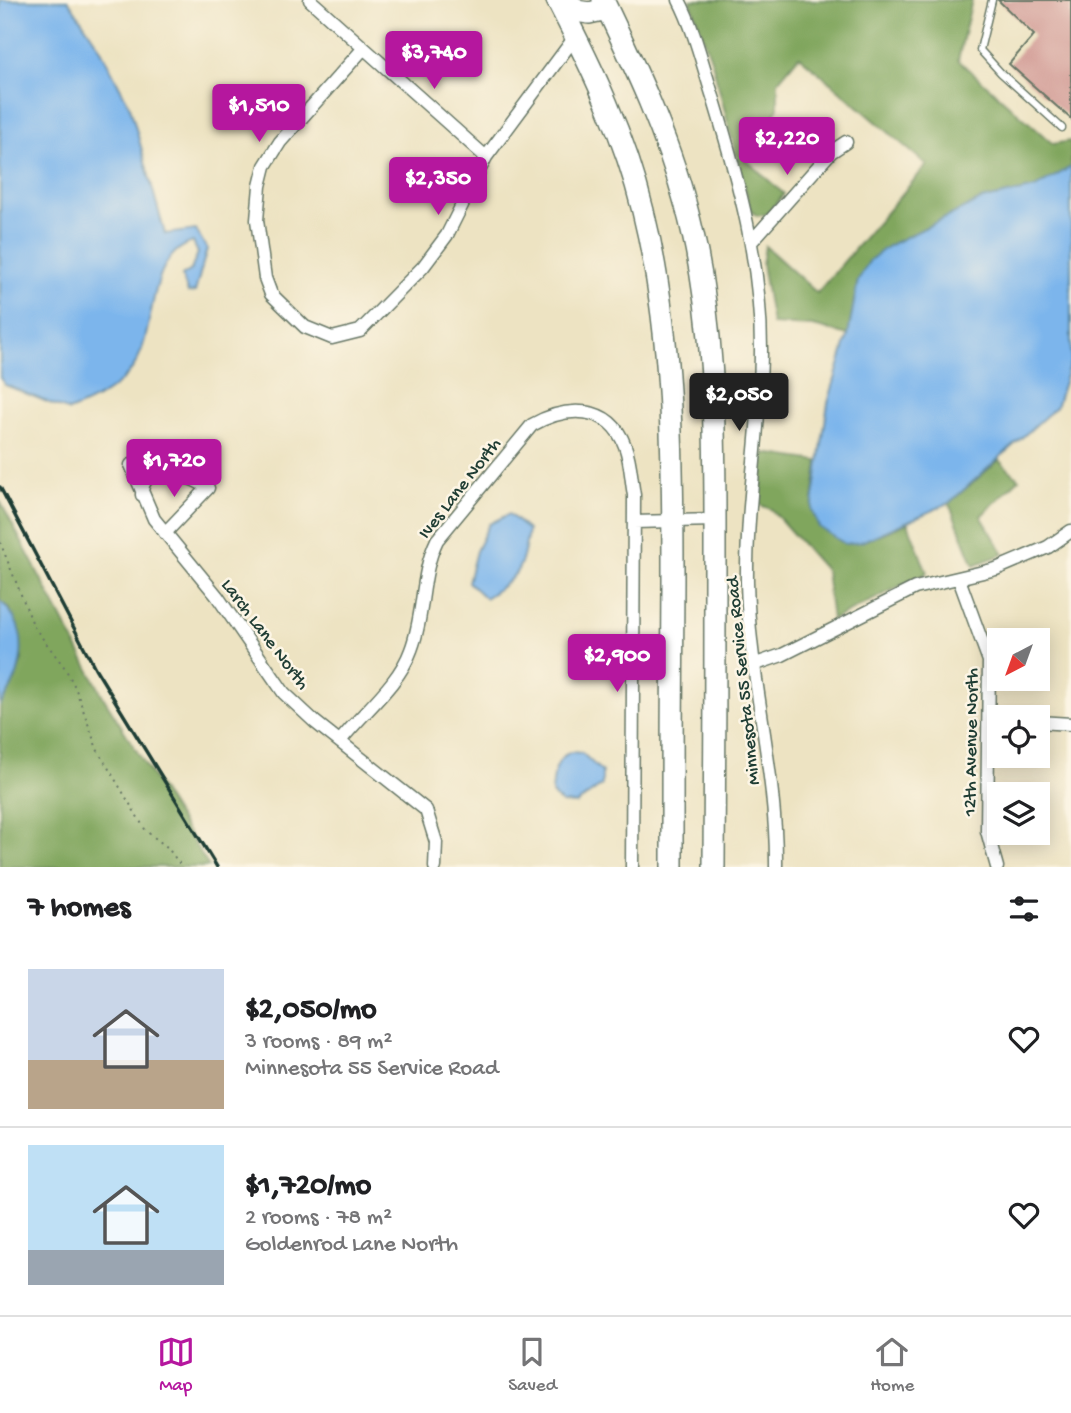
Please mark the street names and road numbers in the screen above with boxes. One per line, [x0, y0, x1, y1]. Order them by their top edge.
street label: Ives Lane North [414, 434, 507, 544]
street label: Minnesota 55 Service Road [722, 573, 767, 786]
street label: Larch Lane North [215, 575, 313, 695]
street label: 12th Avenue North [960, 668, 985, 817]

